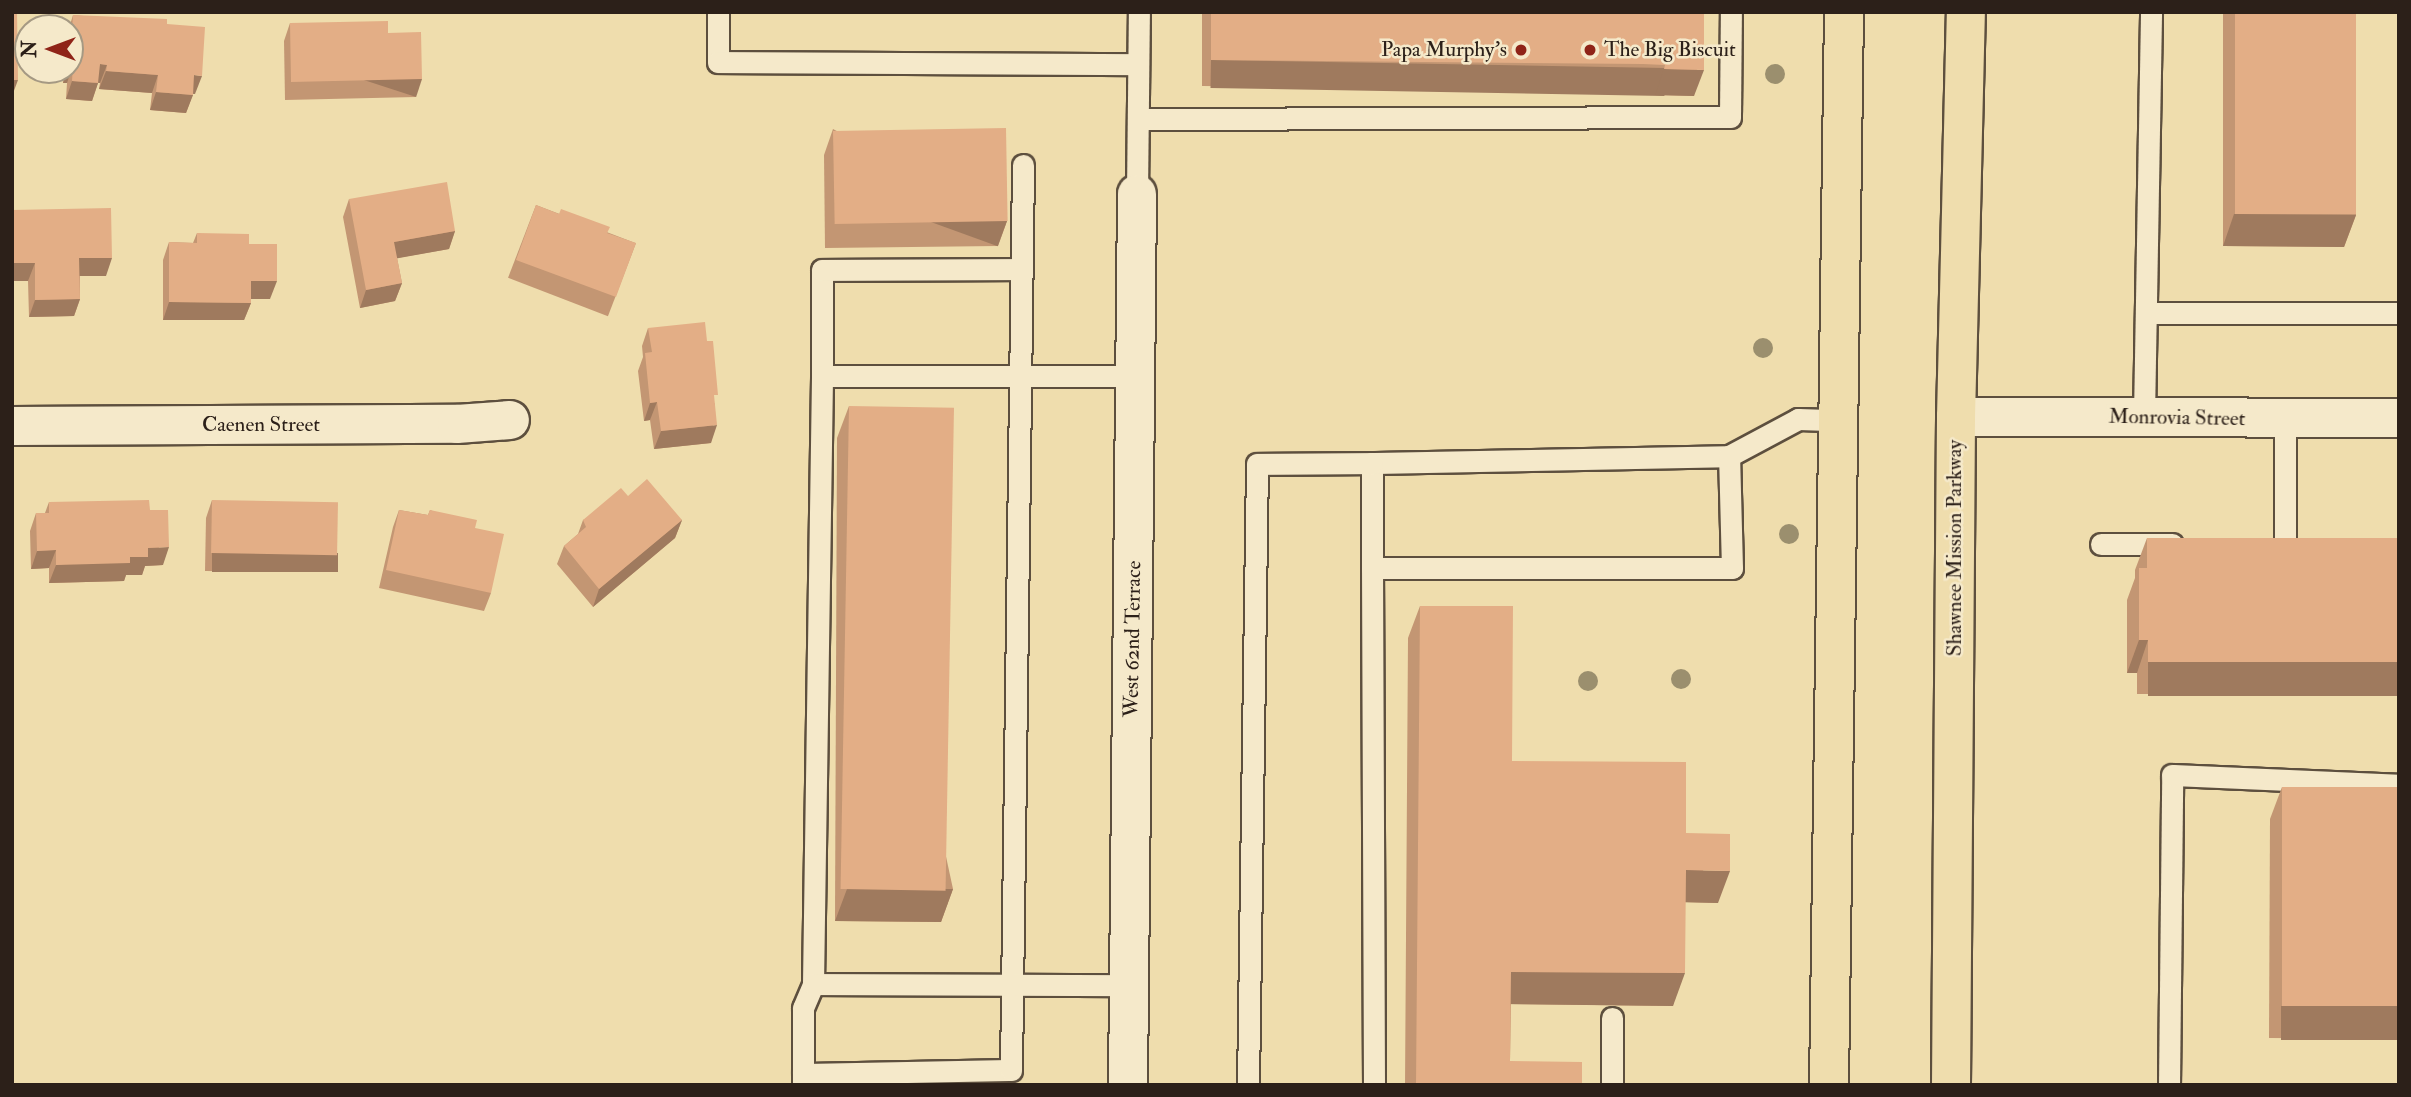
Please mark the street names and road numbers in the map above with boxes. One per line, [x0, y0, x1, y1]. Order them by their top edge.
street label: Monrovia Street [2108, 404, 2246, 432]
street label: Caenen Street [202, 412, 320, 438]
street label: Shawnee Mission Parkway [1942, 440, 1968, 656]
street label: West 62nd Terrace [1119, 560, 1147, 718]

